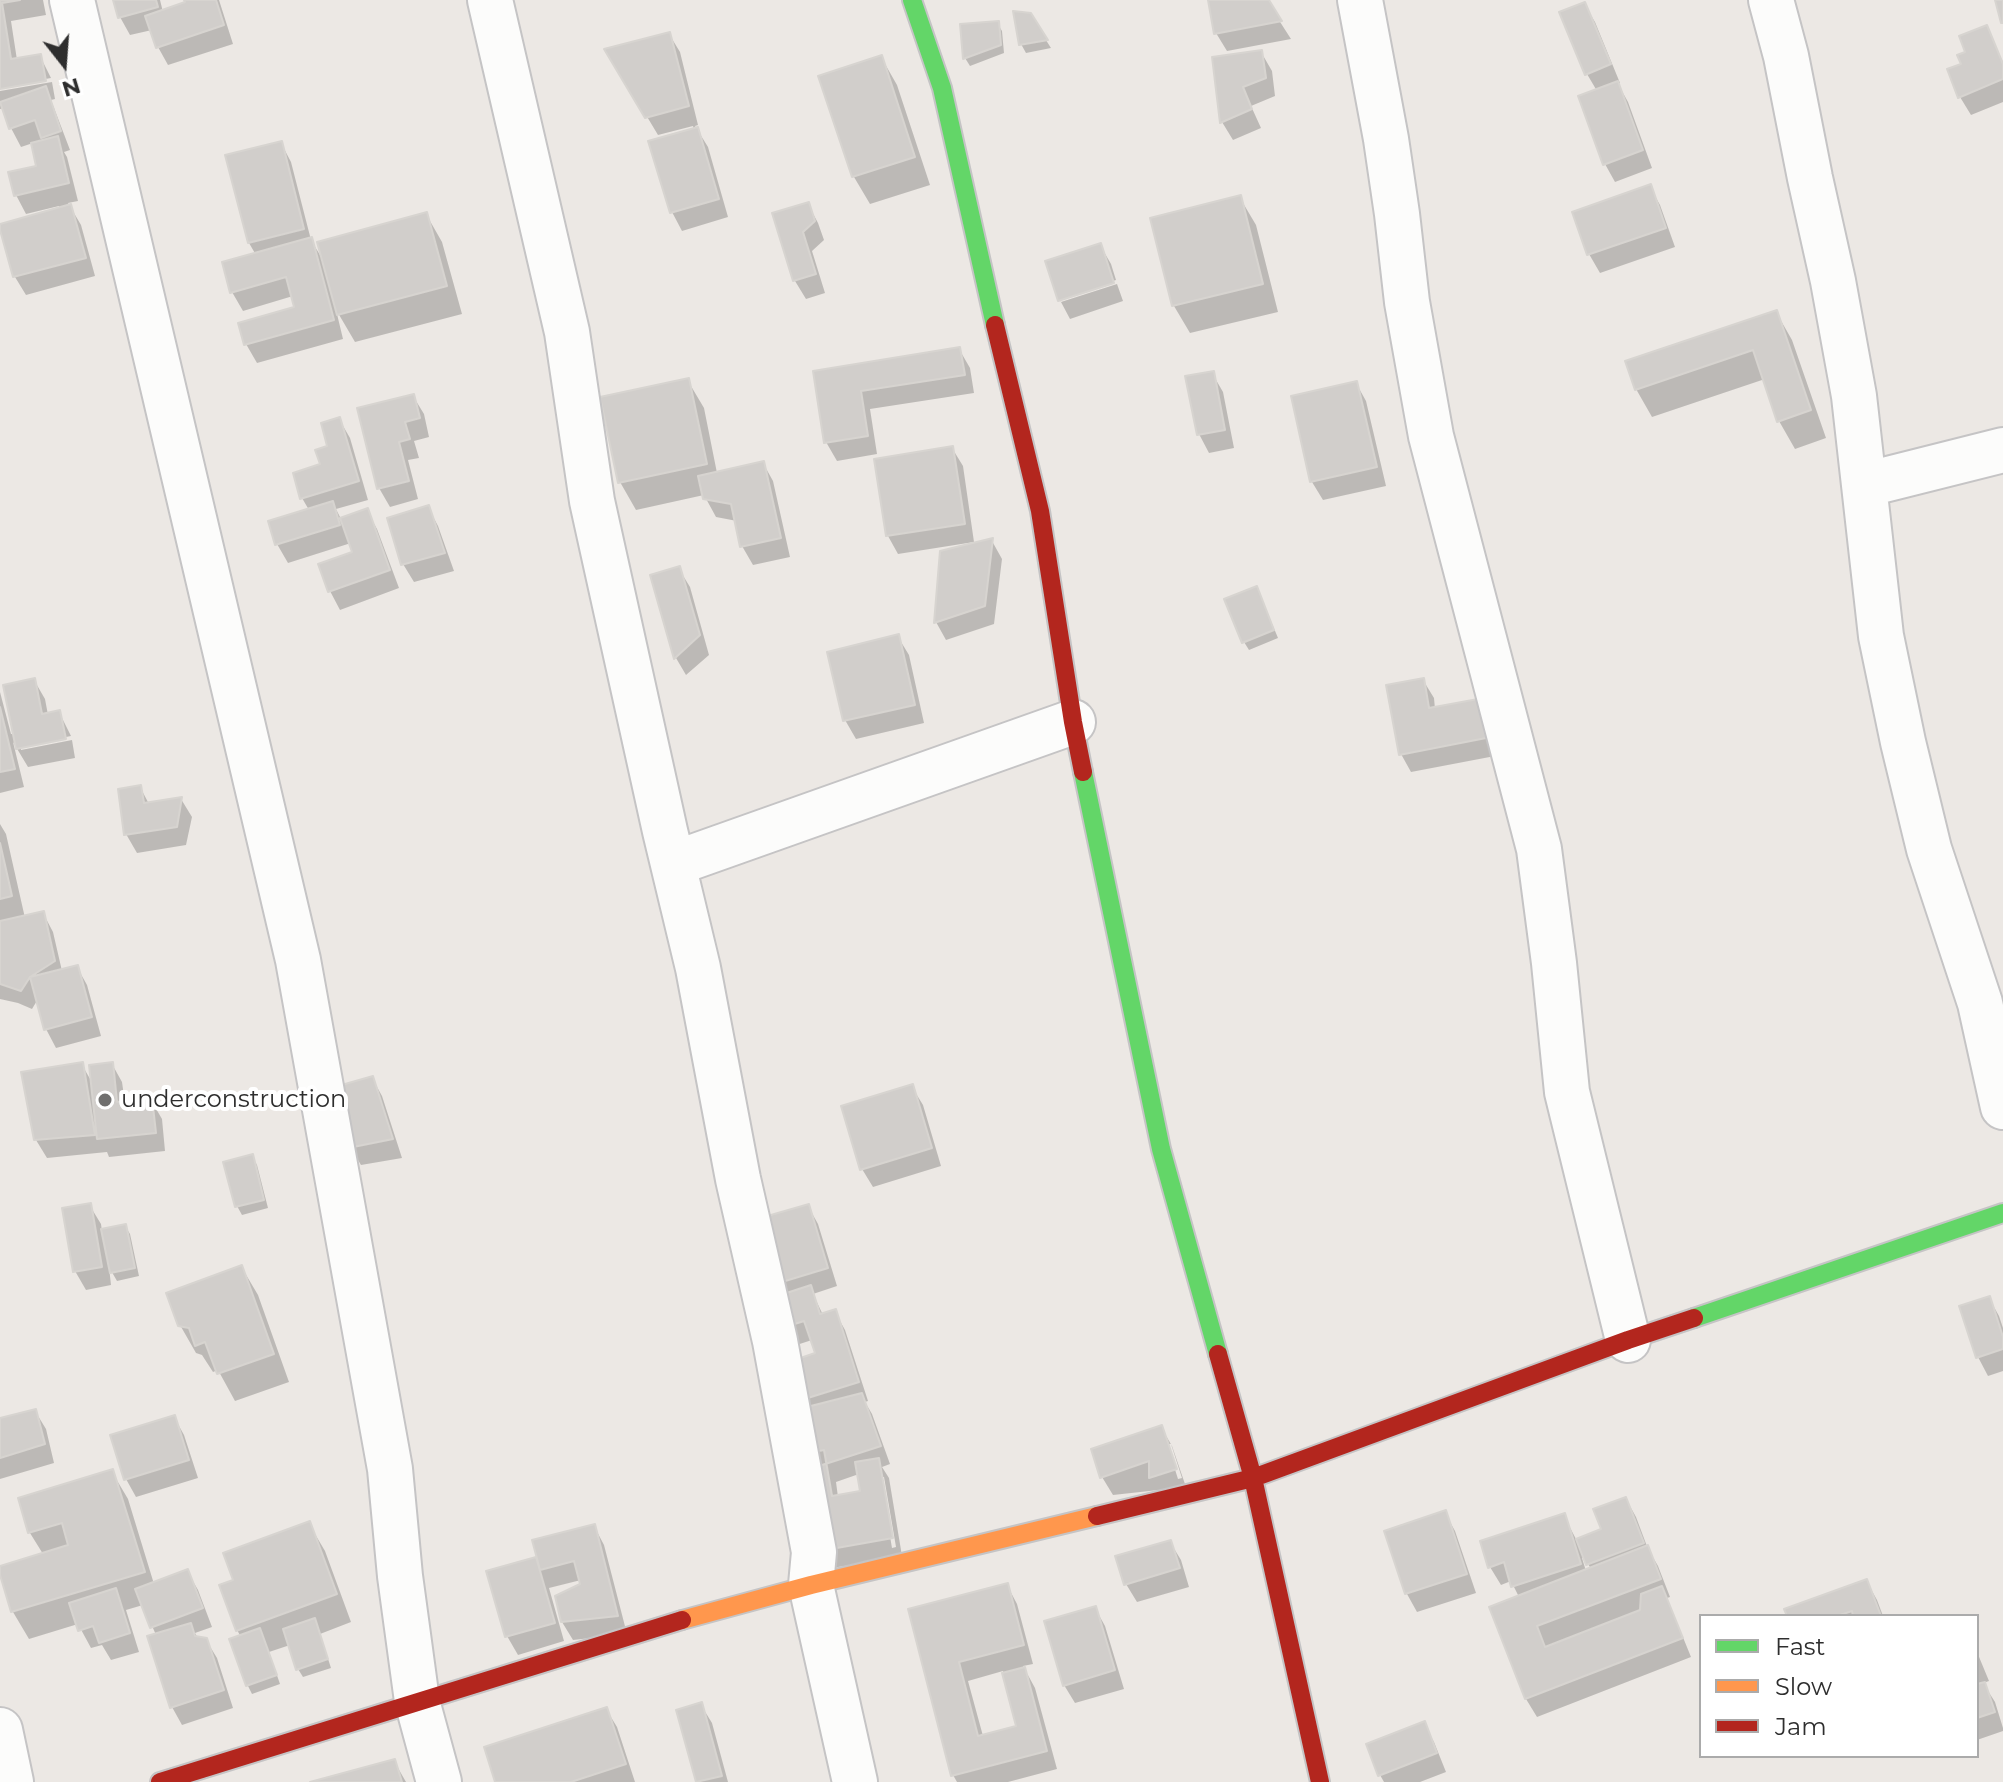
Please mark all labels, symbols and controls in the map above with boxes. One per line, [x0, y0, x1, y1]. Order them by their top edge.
north arrow [24, 24, 104, 104]
text: N [59, 72, 84, 103]
place label: underconstruction [121, 1086, 346, 1114]
marker: underconstruction [96, 1091, 114, 1109]
legend [1699, 1614, 1979, 1758]
text: Fast [1775, 1632, 1825, 1661]
text: Slow [1775, 1672, 1832, 1701]
text: Jam [1775, 1712, 1827, 1741]

